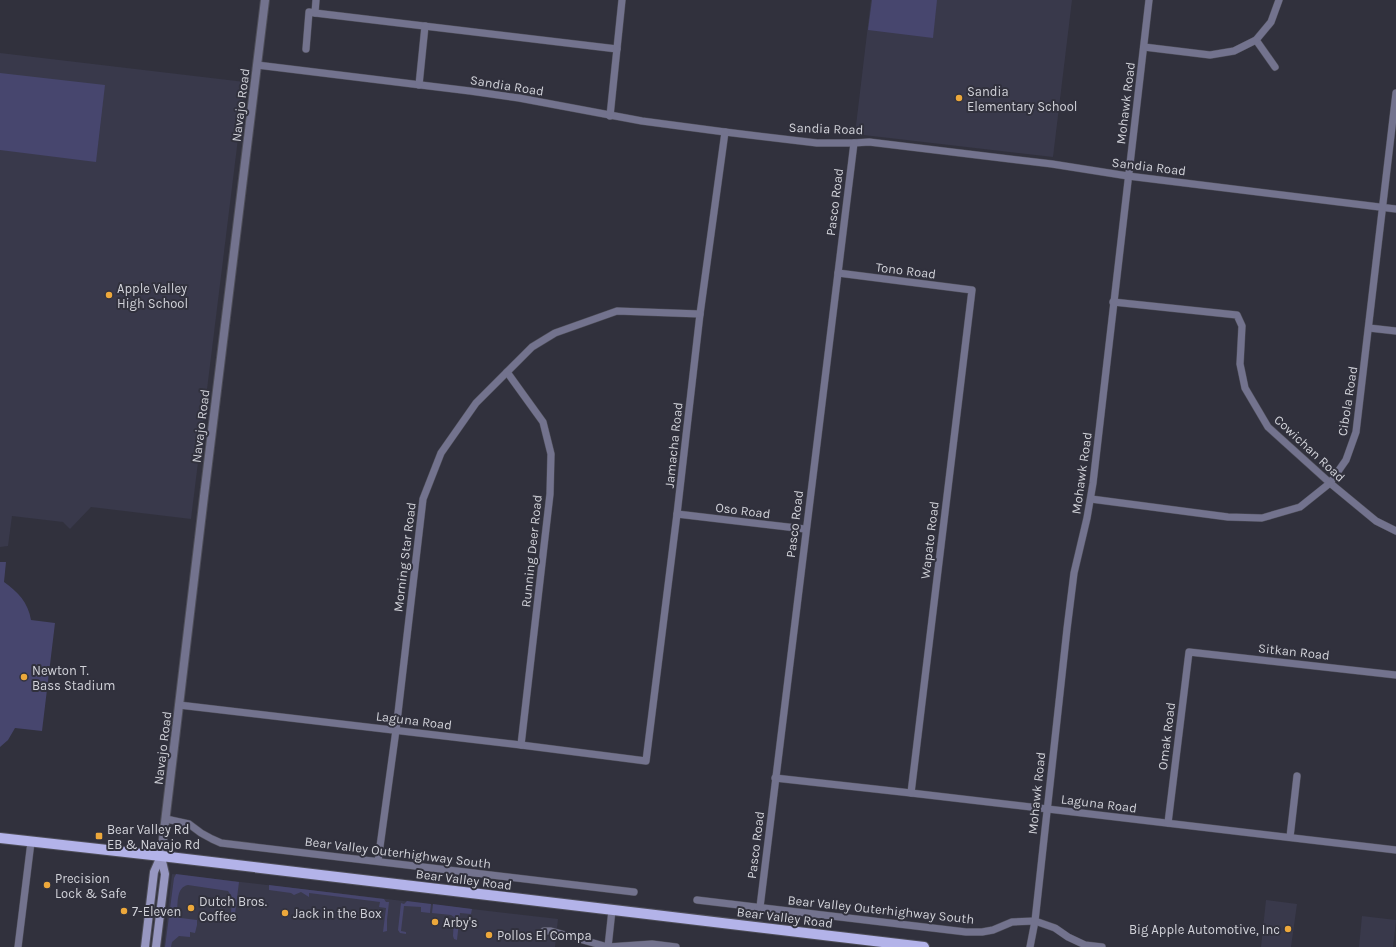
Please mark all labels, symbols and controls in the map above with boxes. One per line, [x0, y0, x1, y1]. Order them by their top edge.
street label: Mohawk Road [1113, 61, 1138, 145]
street label: Navajo Road [229, 67, 252, 143]
street label: Sandia Road [469, 72, 545, 99]
place label: Sandia Elementary School [967, 84, 1077, 114]
marker: Sandia Elementary School [954, 93, 964, 103]
street label: Sandia Road [788, 120, 864, 137]
street label: Sandia Road [1111, 155, 1187, 178]
street label: Pasco Road [823, 167, 846, 237]
street label: Tono Road [875, 259, 937, 282]
place label: Apple Valley High School [117, 281, 188, 311]
marker: Apple Valley High School [104, 290, 114, 300]
street label: Cibola Road [1335, 365, 1360, 437]
street label: Navajo Road [189, 388, 212, 464]
street label: Jamacha Road [662, 401, 685, 489]
street label: Cowichan Road [1271, 412, 1348, 485]
street label: Mohawk Road [1068, 431, 1095, 515]
street label: Pasco Road [783, 489, 806, 559]
street label: Running Deer Road [518, 494, 545, 608]
street label: Oso Road [715, 500, 771, 521]
street label: Wapato Road [917, 500, 942, 580]
street label: Morning Star Road [390, 501, 419, 613]
street label: Sitkan Road [1257, 640, 1331, 663]
place label: Newton T. Bass Stadium [32, 663, 116, 693]
marker: Newton T. Bass Stadium [19, 672, 29, 682]
street label: Omak Road [1155, 701, 1178, 771]
street label: Laguna Road [375, 708, 453, 733]
street label: Navajo Road [151, 710, 174, 786]
street label: Mohawk Road [1025, 751, 1048, 835]
street label: Laguna Road [1060, 791, 1138, 816]
street label: Pasco Road [744, 810, 767, 880]
place label: Bear Valley Rd EB & Navajo Rd [107, 822, 200, 852]
marker: Bear Valley Rd EB & Navajo Rd [94, 831, 104, 841]
street label: Bear Valley Outerhighway South [304, 834, 492, 871]
street label: Bear Valley Road [415, 866, 513, 893]
place label: Precision Lock & Safe [55, 871, 127, 901]
marker: Precision Lock & Safe [42, 880, 52, 890]
street label: Bear Valley Outerhighway South [787, 892, 975, 927]
place label: Dutch Bros. Coffee [199, 894, 267, 924]
marker: Dutch Bros. Coffee [186, 903, 196, 913]
place label: 7-Eleven [132, 904, 181, 919]
street label: Bear Valley Road [736, 904, 834, 931]
marker: 7-Eleven [119, 906, 129, 916]
place label: Jack in the Box [293, 906, 382, 921]
marker: Jack in the Box [280, 908, 290, 918]
place label: Arby's [443, 915, 478, 930]
marker: Arby's [430, 917, 440, 927]
place label: Big Apple Automotive, Inc [1129, 922, 1280, 937]
marker: Big Apple Automotive, Inc [1283, 924, 1293, 934]
place label: Pollos El Compa [497, 928, 592, 943]
marker: Pollos El Compa [484, 930, 494, 940]

